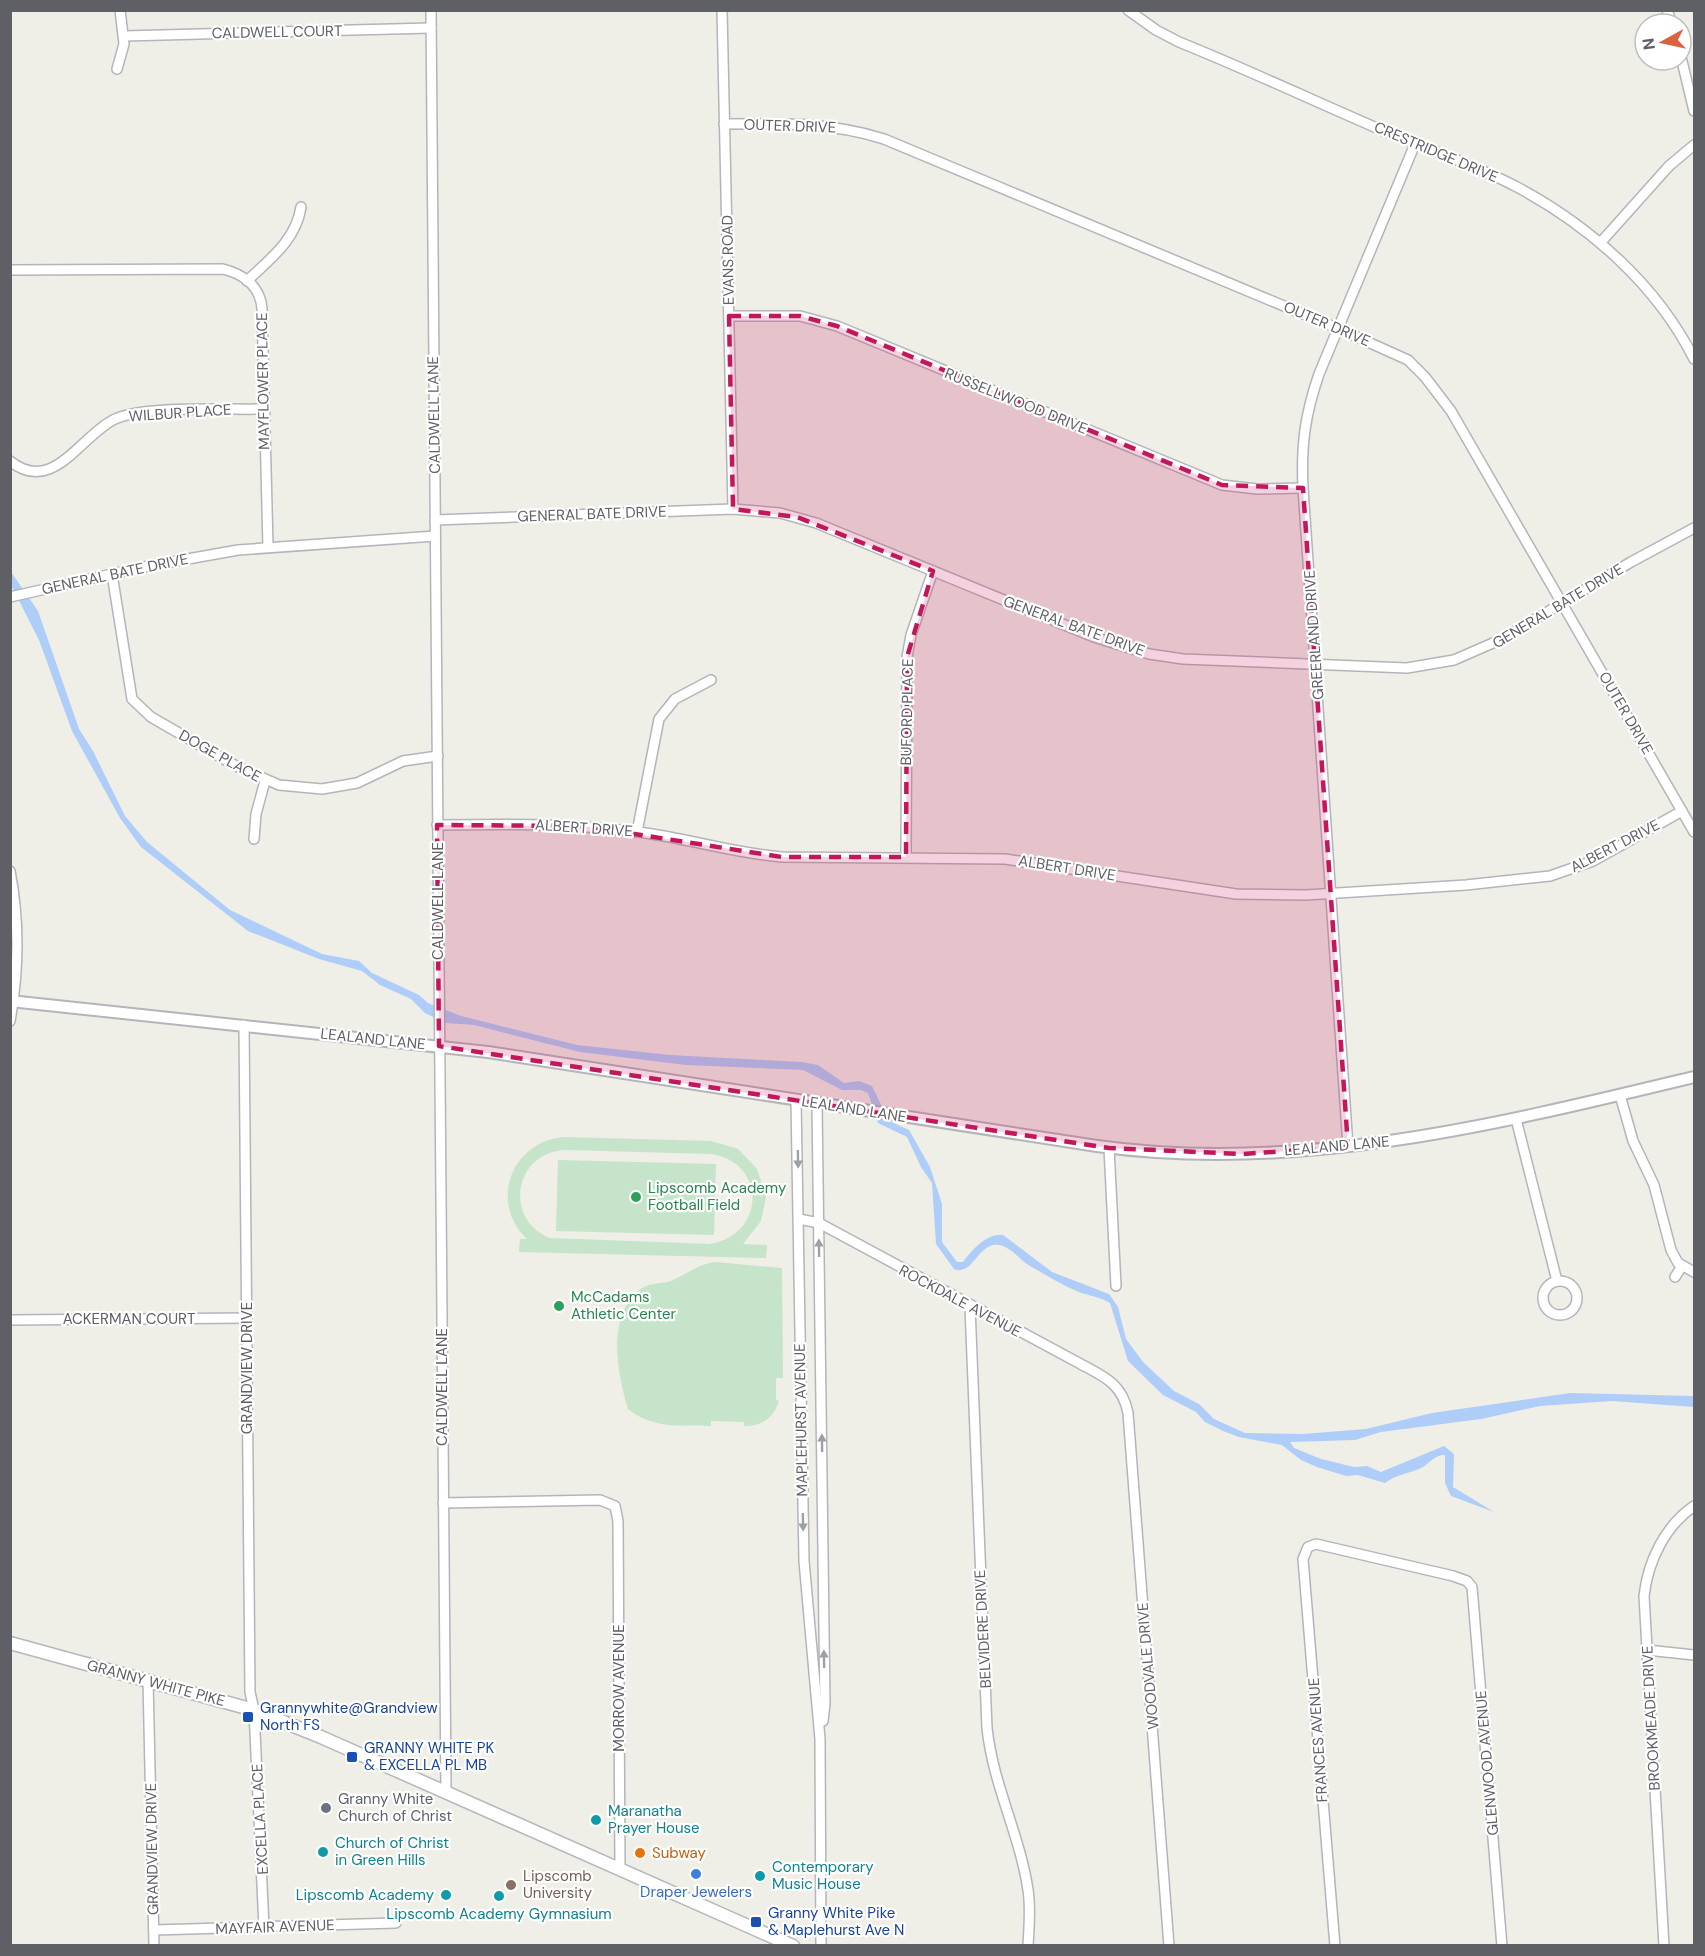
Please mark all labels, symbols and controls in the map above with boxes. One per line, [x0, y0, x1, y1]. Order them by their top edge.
north arrow [1633, 12, 1693, 72]
street label: CALDWELL COURT [212, 21, 342, 43]
text: N [1637, 37, 1660, 51]
street label: OUTER DRIVE [743, 114, 837, 138]
street label: CRESTRIDGE DRIVE [1371, 117, 1501, 187]
street label: EVANS ROAD [717, 215, 739, 305]
street label: OUTER DRIVE [1281, 297, 1373, 351]
street label: MAYFLOWER PLACE [252, 312, 274, 450]
street label: CALDWELL LANE [423, 356, 445, 474]
street label: RUSSELLWOOD DRIVE [942, 363, 1090, 439]
street label: WILBUR PLACE [128, 399, 232, 427]
street label: GENERAL BATE DRIVE [517, 501, 667, 527]
street label: GENERAL BATE DRIVE [40, 549, 190, 599]
street label: GENERAL BATE DRIVE [1489, 559, 1627, 653]
street label: GREERLAND DRIVE [1299, 569, 1329, 701]
street label: GENERAL BATE DRIVE [1000, 591, 1148, 661]
street label: BUFORD PLACE [896, 658, 918, 766]
street label: OUTER DRIVE [1594, 668, 1658, 758]
street label: DOGE PLACE [175, 725, 265, 787]
street label: ALBERT DRIVE [534, 815, 634, 841]
street label: ALBERT DRIVE [1567, 815, 1663, 877]
street label: CALDWELL LANE [428, 842, 448, 960]
street label: ALBERT DRIVE [1017, 850, 1117, 886]
street label: LEALAND LANE [319, 1024, 427, 1054]
street label: LEALAND LANE [800, 1091, 908, 1127]
street label: LEALAND LANE [1284, 1131, 1390, 1161]
one-way arrow [793, 1150, 803, 1169]
place label: Lipscomb Academy Football Field [648, 1178, 787, 1215]
marker: Lipscomb Academy Football Field [629, 1190, 643, 1204]
one-way arrow [814, 1239, 824, 1258]
street label: ROCKDALE AVENUE [895, 1260, 1025, 1342]
place label: McCadams Athletic Center [571, 1287, 677, 1324]
marker: McCadams Athletic Center [552, 1299, 566, 1313]
street label: GRANDVIEW DRIVE [237, 1302, 257, 1434]
street label: ACKERMAN COURT [63, 1309, 195, 1329]
street label: CALDWELL LANE [432, 1328, 452, 1446]
street label: MAPLEHURST AVENUE [790, 1343, 812, 1497]
one-way arrow [817, 1434, 827, 1453]
one-way arrow [798, 1512, 807, 1531]
street label: BELVIDERE DRIVE [970, 1569, 996, 1689]
street label: WOODVALE DRIVE [1132, 1602, 1164, 1730]
street label: MORROW AVENUE [609, 1624, 629, 1752]
street label: BROOKMEADE DRIVE [1637, 1645, 1665, 1791]
one-way arrow [819, 1650, 829, 1669]
street label: GRANNY WHITE PIKE [85, 1655, 227, 1711]
street label: FRANCES AVENUE [1304, 1677, 1332, 1803]
street label: GLENWOOD AVENUE [1471, 1690, 1503, 1836]
place label: Grannywhite@Grandview North FS [260, 1698, 438, 1735]
marker: Grannywhite@Grandview North FS [241, 1710, 255, 1724]
place label: GRANNY WHITE PK & EXCELLA PL MB [364, 1738, 494, 1775]
marker: GRANNY WHITE PK & EXCELLA PL MB [345, 1750, 359, 1764]
street label: EXCELLA PLACE [247, 1763, 273, 1875]
street label: GRANDVIEW DRIVE [141, 1783, 163, 1915]
place label: Granny White Church of Christ [338, 1789, 452, 1826]
marker: Granny White Church of Christ [319, 1801, 333, 1815]
place label: Maranatha Prayer House [608, 1801, 700, 1838]
marker: Maranatha Prayer House [589, 1813, 603, 1827]
place label: Church of Christ in Green Hills [335, 1833, 449, 1870]
place label: Subway [652, 1843, 707, 1863]
marker: Church of Christ in Green Hills [316, 1845, 330, 1859]
marker: Subway [633, 1846, 647, 1860]
place label: Contemporary Music House [772, 1857, 874, 1894]
place label: Lipscomb University [523, 1866, 593, 1903]
marker: Draper Jewelers [689, 1867, 703, 1881]
marker: Contemporary Music House [753, 1869, 767, 1883]
marker: Lipscomb University [504, 1878, 518, 1892]
place label: Draper Jewelers [640, 1882, 752, 1902]
place label: Lipscomb Academy [296, 1885, 435, 1905]
marker: Lipscomb Academy [439, 1888, 453, 1902]
marker: Lipscomb Academy Gymnasium [492, 1889, 506, 1903]
place label: Granny White Pike & Maplehurst Ave N [768, 1903, 904, 1940]
place label: Lipscomb Academy Gymnasium [386, 1904, 612, 1924]
street label: MAYFAIR AVENUE [215, 1915, 335, 1939]
marker: Granny White Pike & Maplehurst Ave N [749, 1915, 763, 1929]

